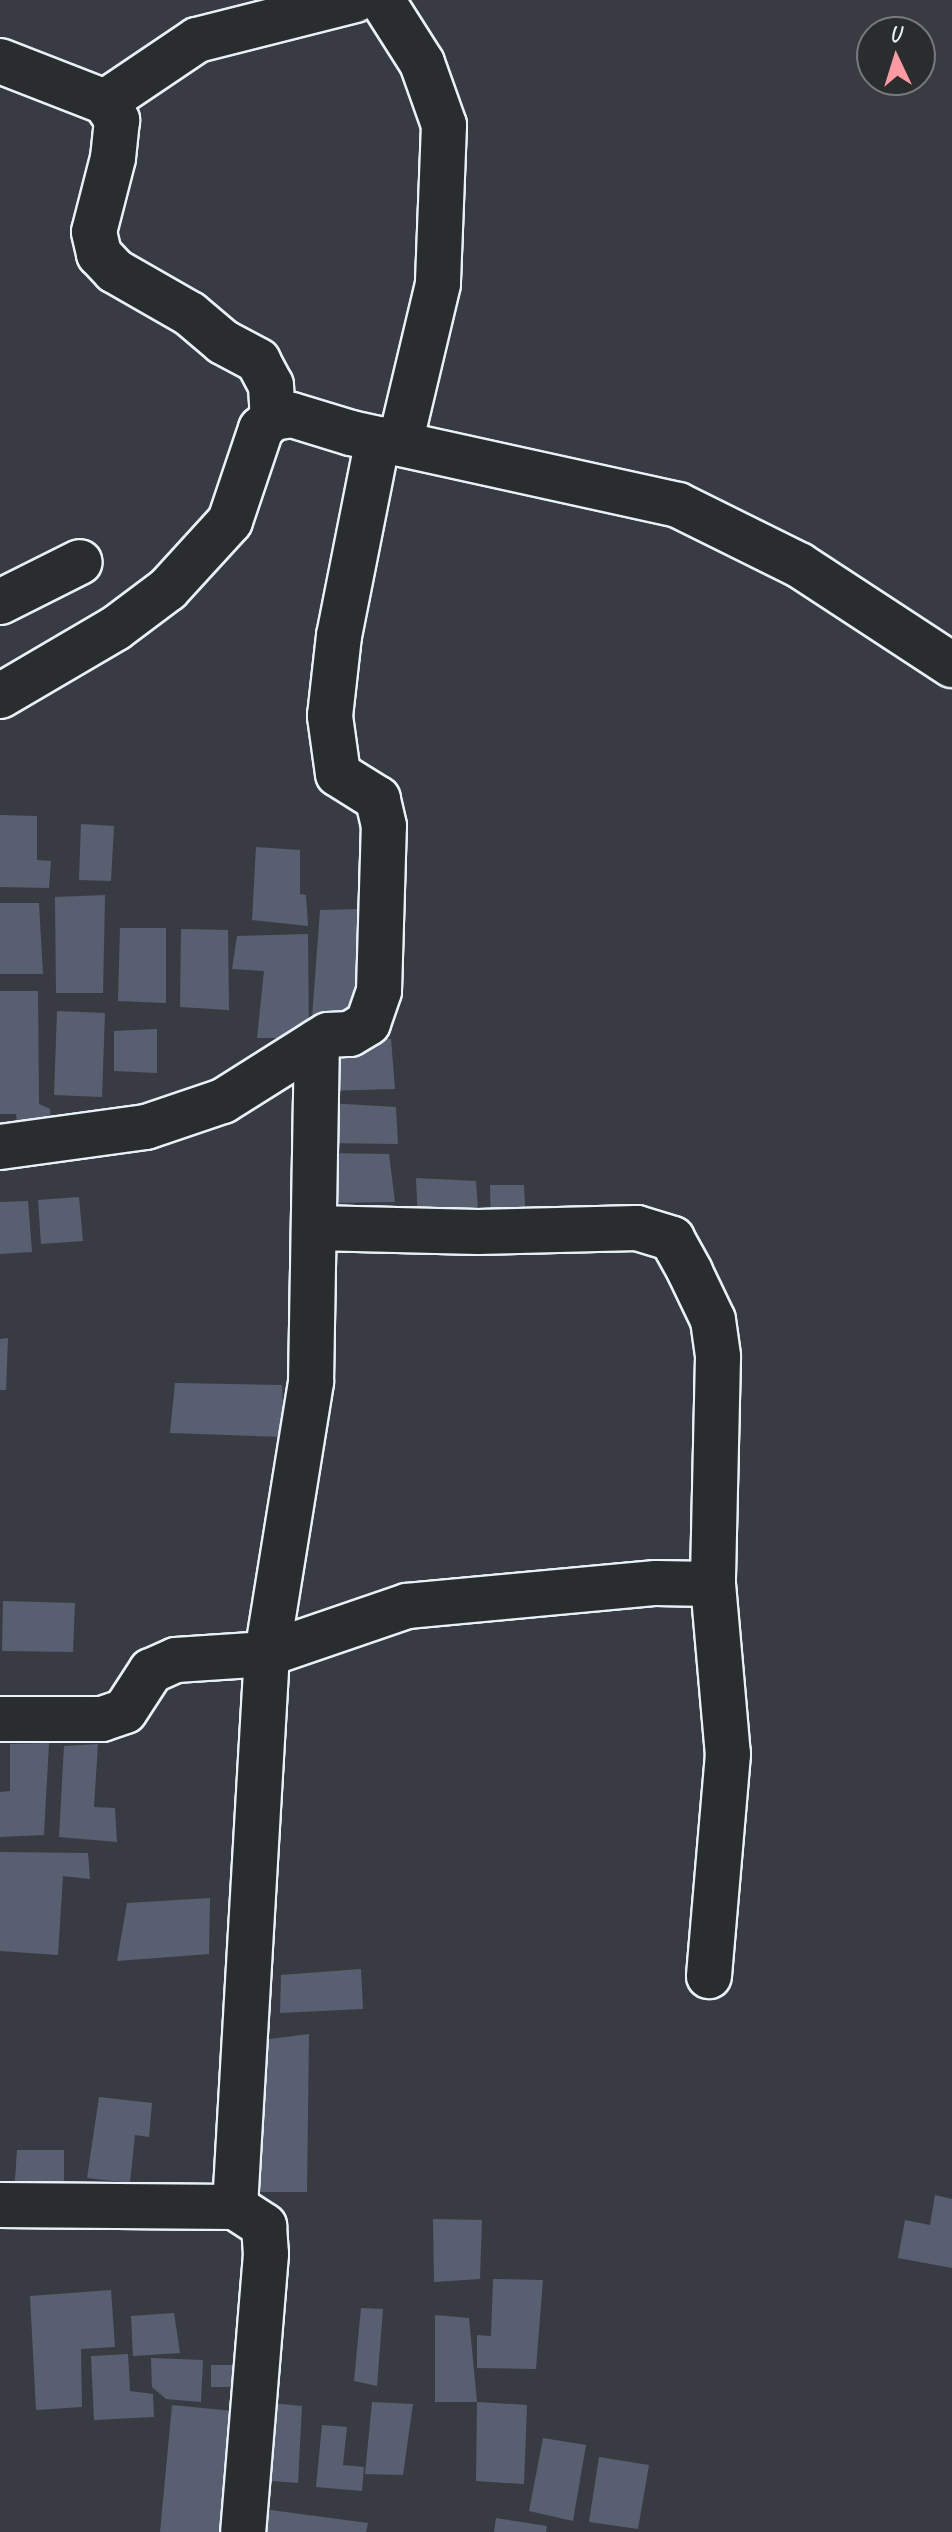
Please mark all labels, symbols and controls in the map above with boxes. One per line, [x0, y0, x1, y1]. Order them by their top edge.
north arrow [856, 16, 936, 96]
text: U [888, 20, 901, 48]

